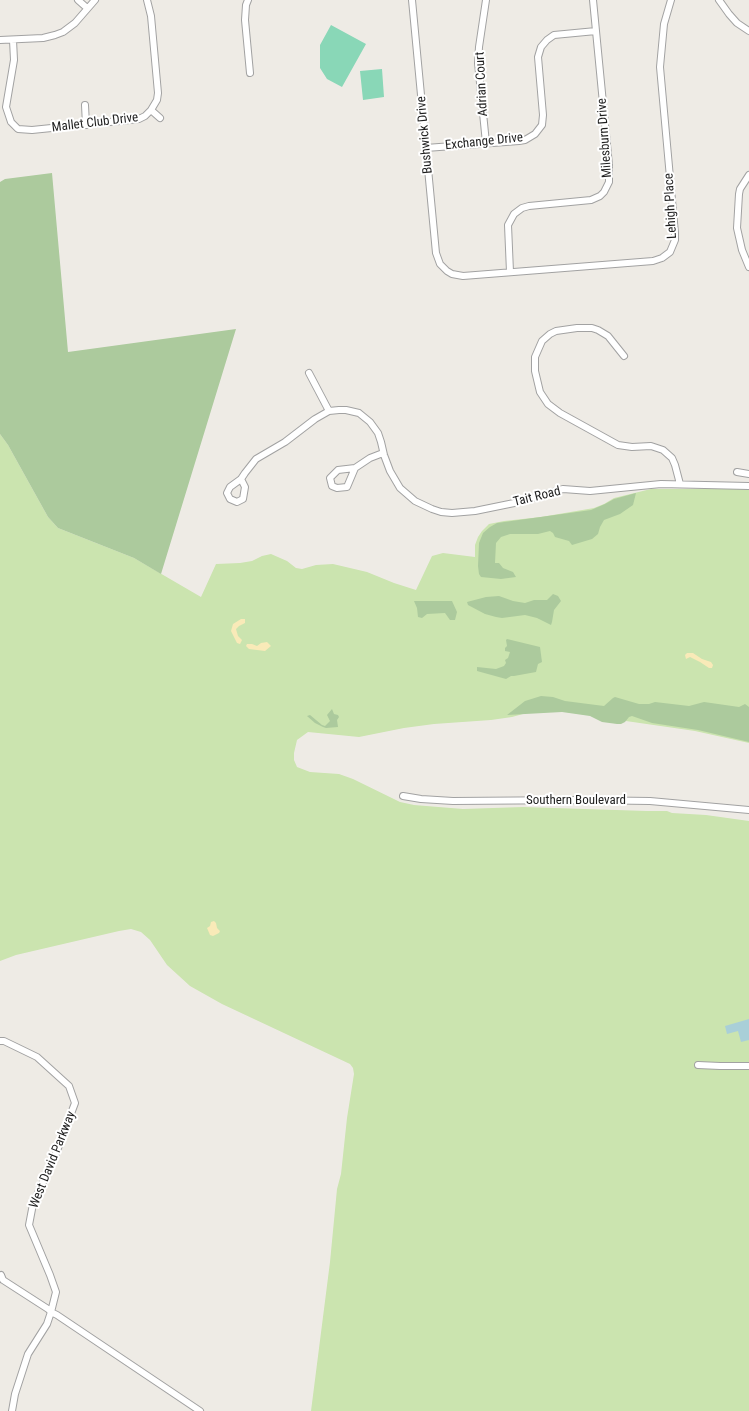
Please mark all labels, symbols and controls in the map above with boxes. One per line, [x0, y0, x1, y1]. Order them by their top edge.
street label: Adrian Court [473, 51, 491, 117]
street label: Bushwick Drive [414, 96, 436, 174]
street label: Milesburn Drive [594, 98, 616, 178]
street label: Mallet Club Drive [51, 110, 139, 136]
street label: Exchange Drive [444, 130, 524, 154]
street label: Lehigh Place [661, 173, 681, 239]
street label: Tait Road [512, 484, 562, 510]
street label: Southern Boulevard [526, 793, 626, 809]
street label: West David Parkway [26, 1109, 80, 1211]

